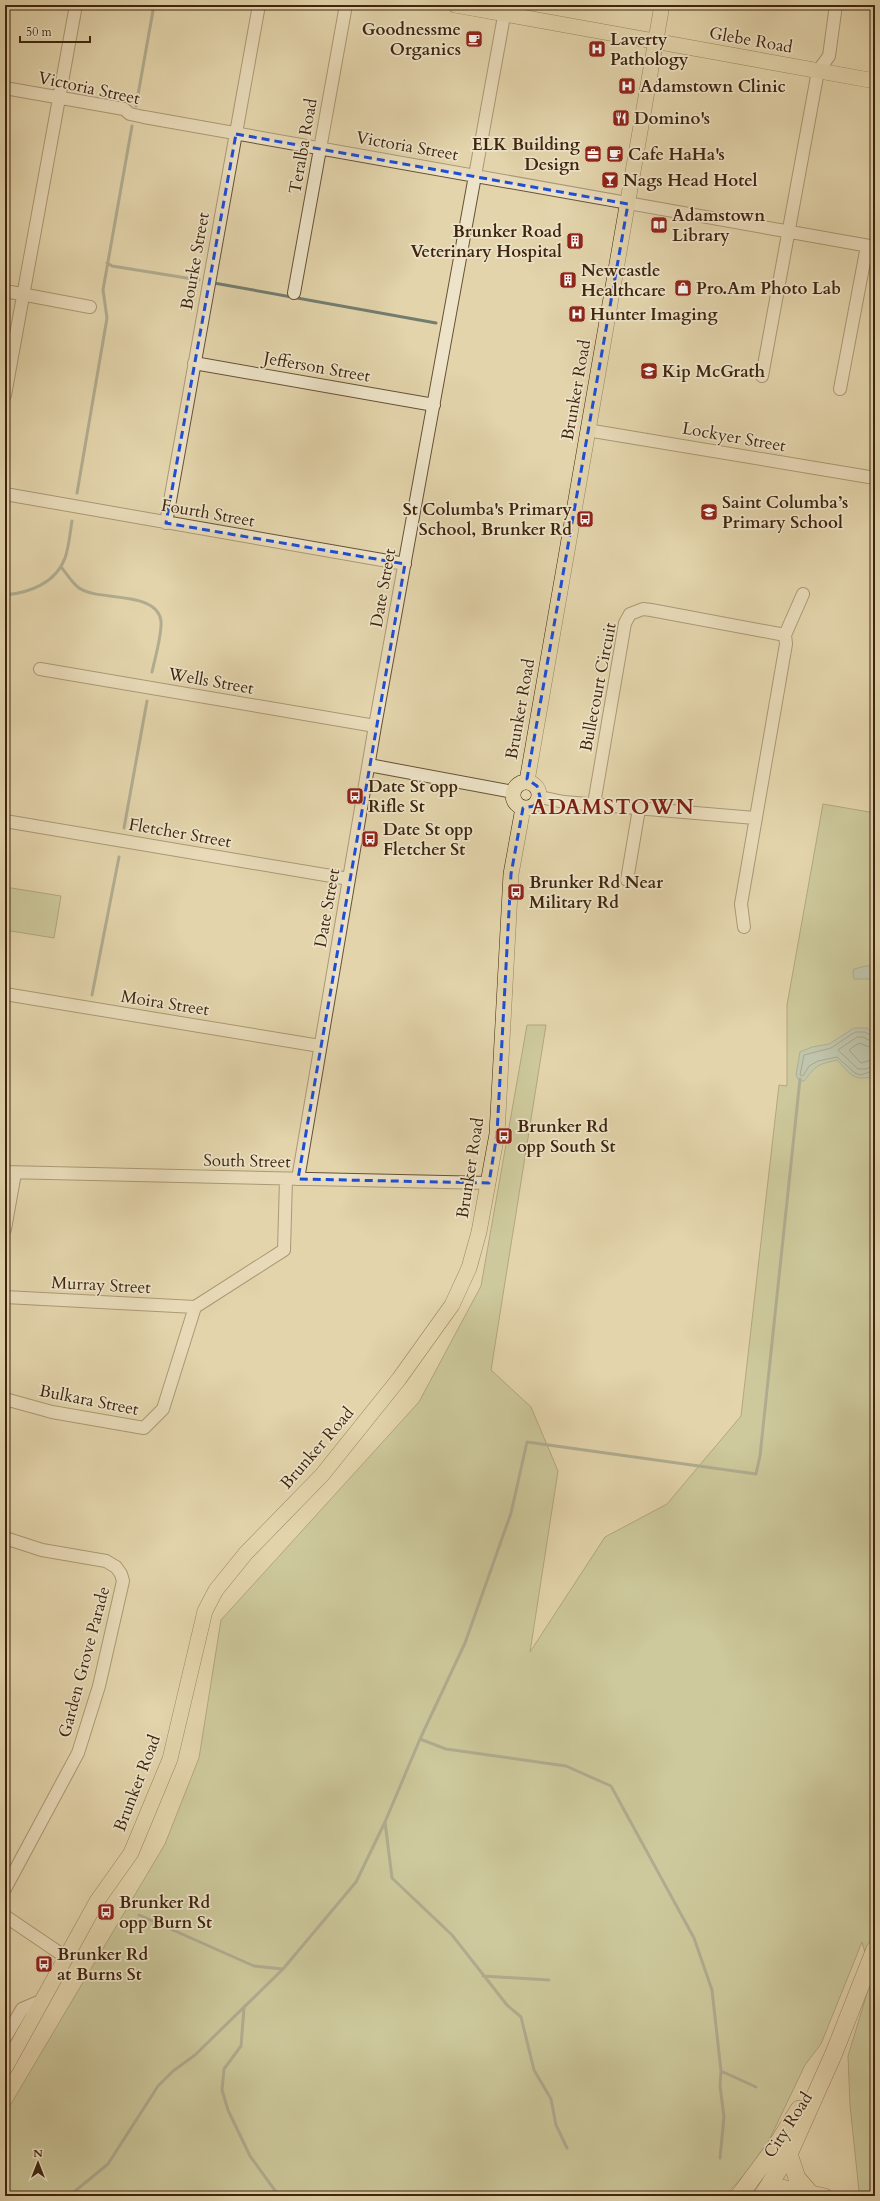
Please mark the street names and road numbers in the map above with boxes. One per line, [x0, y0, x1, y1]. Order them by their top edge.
street label: Glebe Road [708, 21, 794, 59]
street label: Victoria Street [36, 66, 143, 110]
street label: Teralba Road [283, 97, 323, 195]
street label: Victoria Street [354, 126, 461, 166]
street label: Bourke Street [175, 210, 215, 312]
street label: Brunker Road [556, 338, 596, 442]
street label: Jefferson Street [259, 346, 373, 388]
street label: Lockyer Street [680, 417, 788, 458]
street label: Fourth Street [159, 493, 257, 533]
street label: Date Street [365, 546, 401, 629]
street label: Bullecourt Circuit [574, 620, 622, 753]
street label: Brunker Road [500, 657, 540, 761]
street label: Wells Street [166, 662, 256, 700]
street label: Fletcher Street [127, 813, 234, 853]
street label: Date Street [309, 866, 345, 949]
street label: Moira Street [119, 985, 211, 1021]
street label: Brunker Road [451, 1116, 489, 1220]
street label: South Street [203, 1149, 291, 1173]
street label: Murray Street [51, 1271, 152, 1299]
street label: Bulkara Street [37, 1379, 141, 1421]
street label: Brunker Road [275, 1402, 359, 1494]
street label: Garden Grove Parade [53, 1584, 115, 1740]
street label: Brunker Road [108, 1731, 166, 1835]
street label: City Road [758, 2088, 818, 2162]

